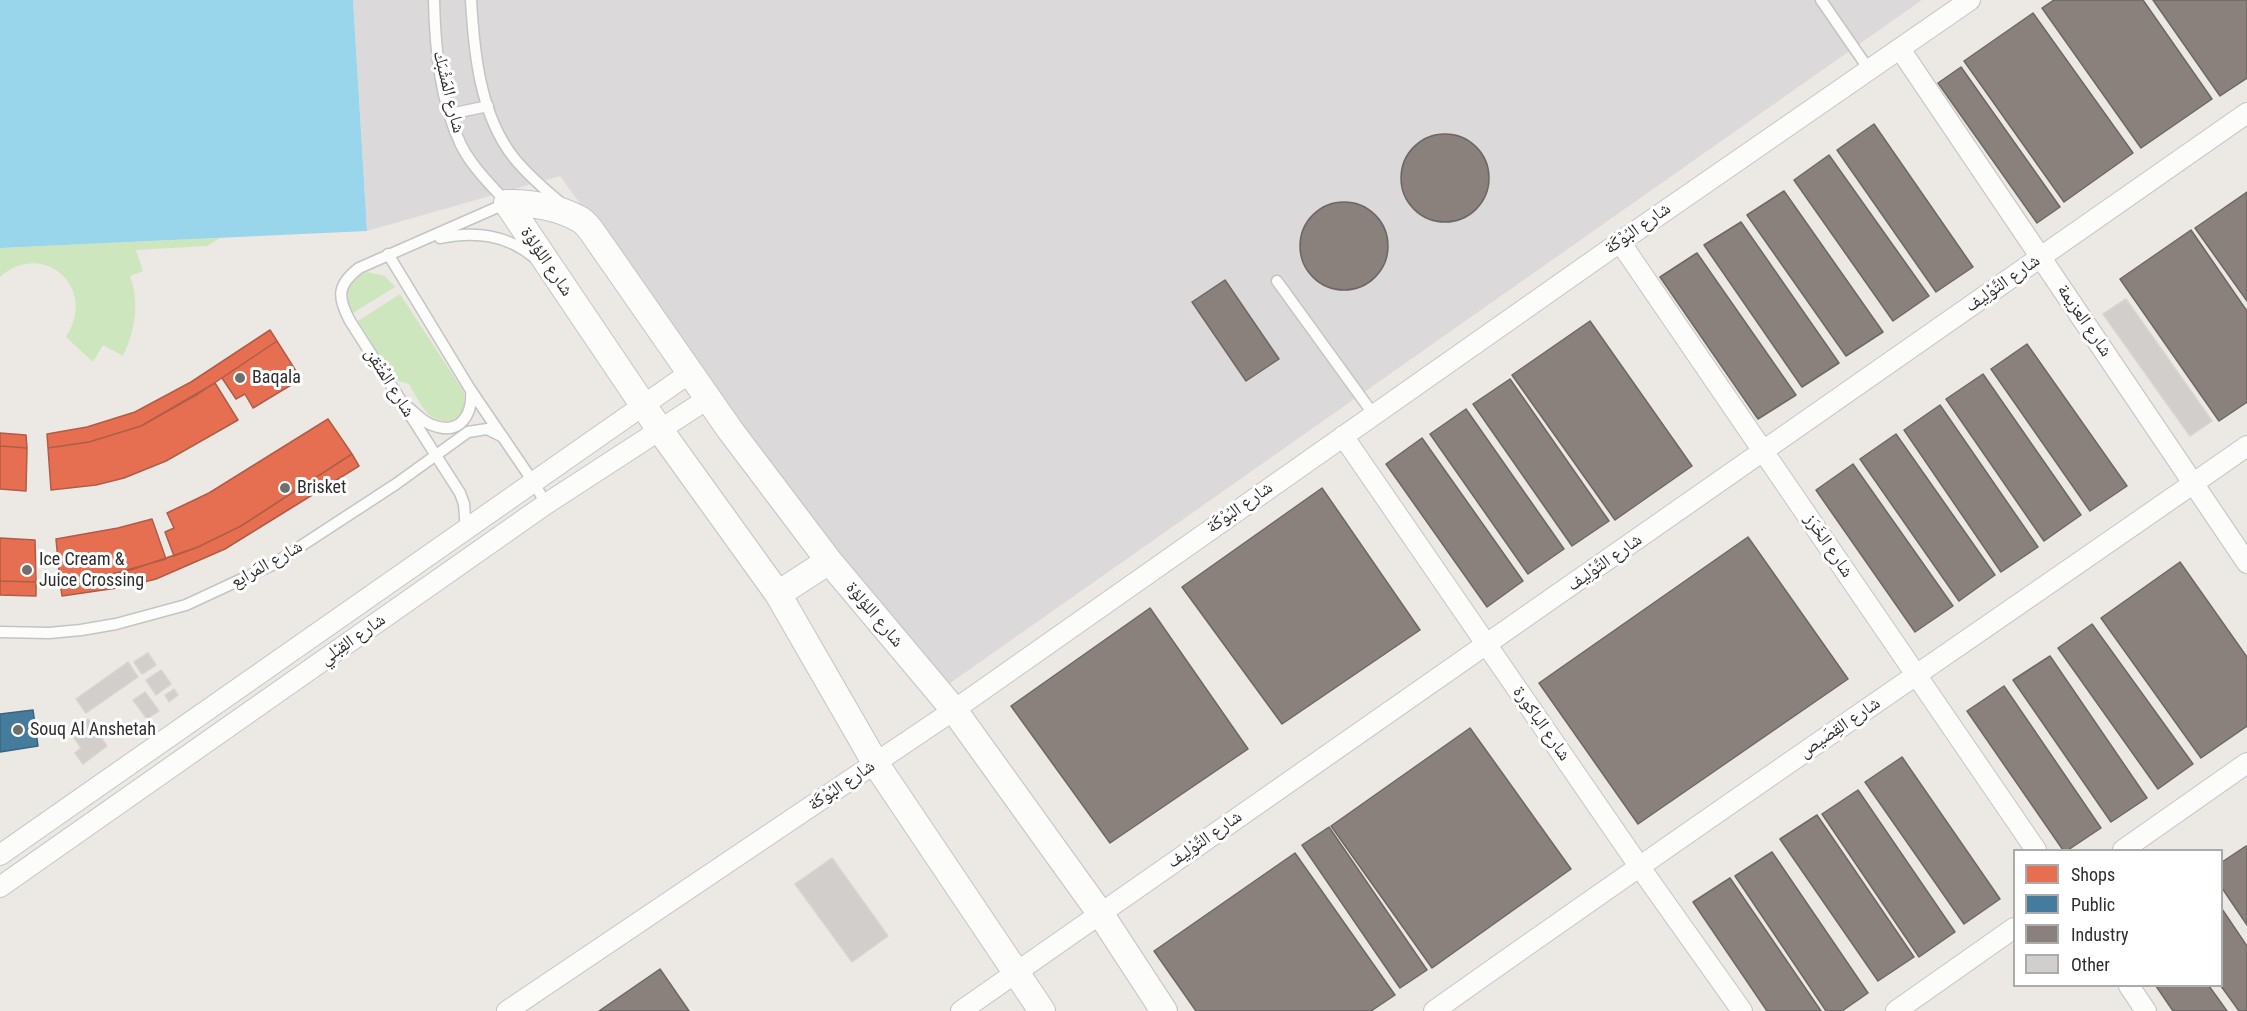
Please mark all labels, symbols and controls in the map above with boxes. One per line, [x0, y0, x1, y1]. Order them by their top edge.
street label: شارع المَشْبَك [427, 48, 469, 136]
street label: شارع البُوْكَة [1601, 198, 1675, 260]
street label: شارع اللؤلؤة [515, 223, 577, 301]
street label: شارع التَّوْلِيف [1961, 250, 2045, 318]
street label: شارع العزيمة [2052, 281, 2116, 361]
street label: شارع المُتْقِن [359, 344, 419, 422]
place label: Baqala [252, 367, 301, 389]
marker: Baqala [233, 371, 247, 385]
place label: Brisket [297, 477, 346, 499]
street label: شارع البُوْكَة [1203, 477, 1277, 539]
marker: Brisket [278, 481, 292, 495]
street label: شارع الخَرَز [1799, 510, 1857, 582]
street label: شارع التَّوْلِيف [1563, 529, 1647, 597]
street label: شارع المَرابع [227, 536, 307, 594]
place label: Ice Cream & Juice Crossing [39, 549, 144, 592]
marker: Ice Cream & Juice Crossing [20, 563, 34, 577]
street label: شارع اللؤلؤة [840, 578, 908, 652]
street label: شارع القِبْلي [316, 610, 390, 670]
street label: شارع الباكورة [1507, 682, 1575, 766]
street label: شارع القِصَيص [1795, 693, 1885, 763]
place label: Souq Al Anshetah [30, 719, 156, 741]
marker: Souq Al Anshetah [11, 723, 25, 737]
street label: شارع البُوْكَة [805, 756, 879, 816]
street label: شارع التَّوْلِيف [1163, 806, 1247, 874]
legend [2013, 849, 2223, 987]
text: Shops [2071, 864, 2115, 885]
text: Public [2071, 894, 2115, 915]
text: Industry [2071, 924, 2129, 945]
text: Other [2071, 954, 2110, 975]

